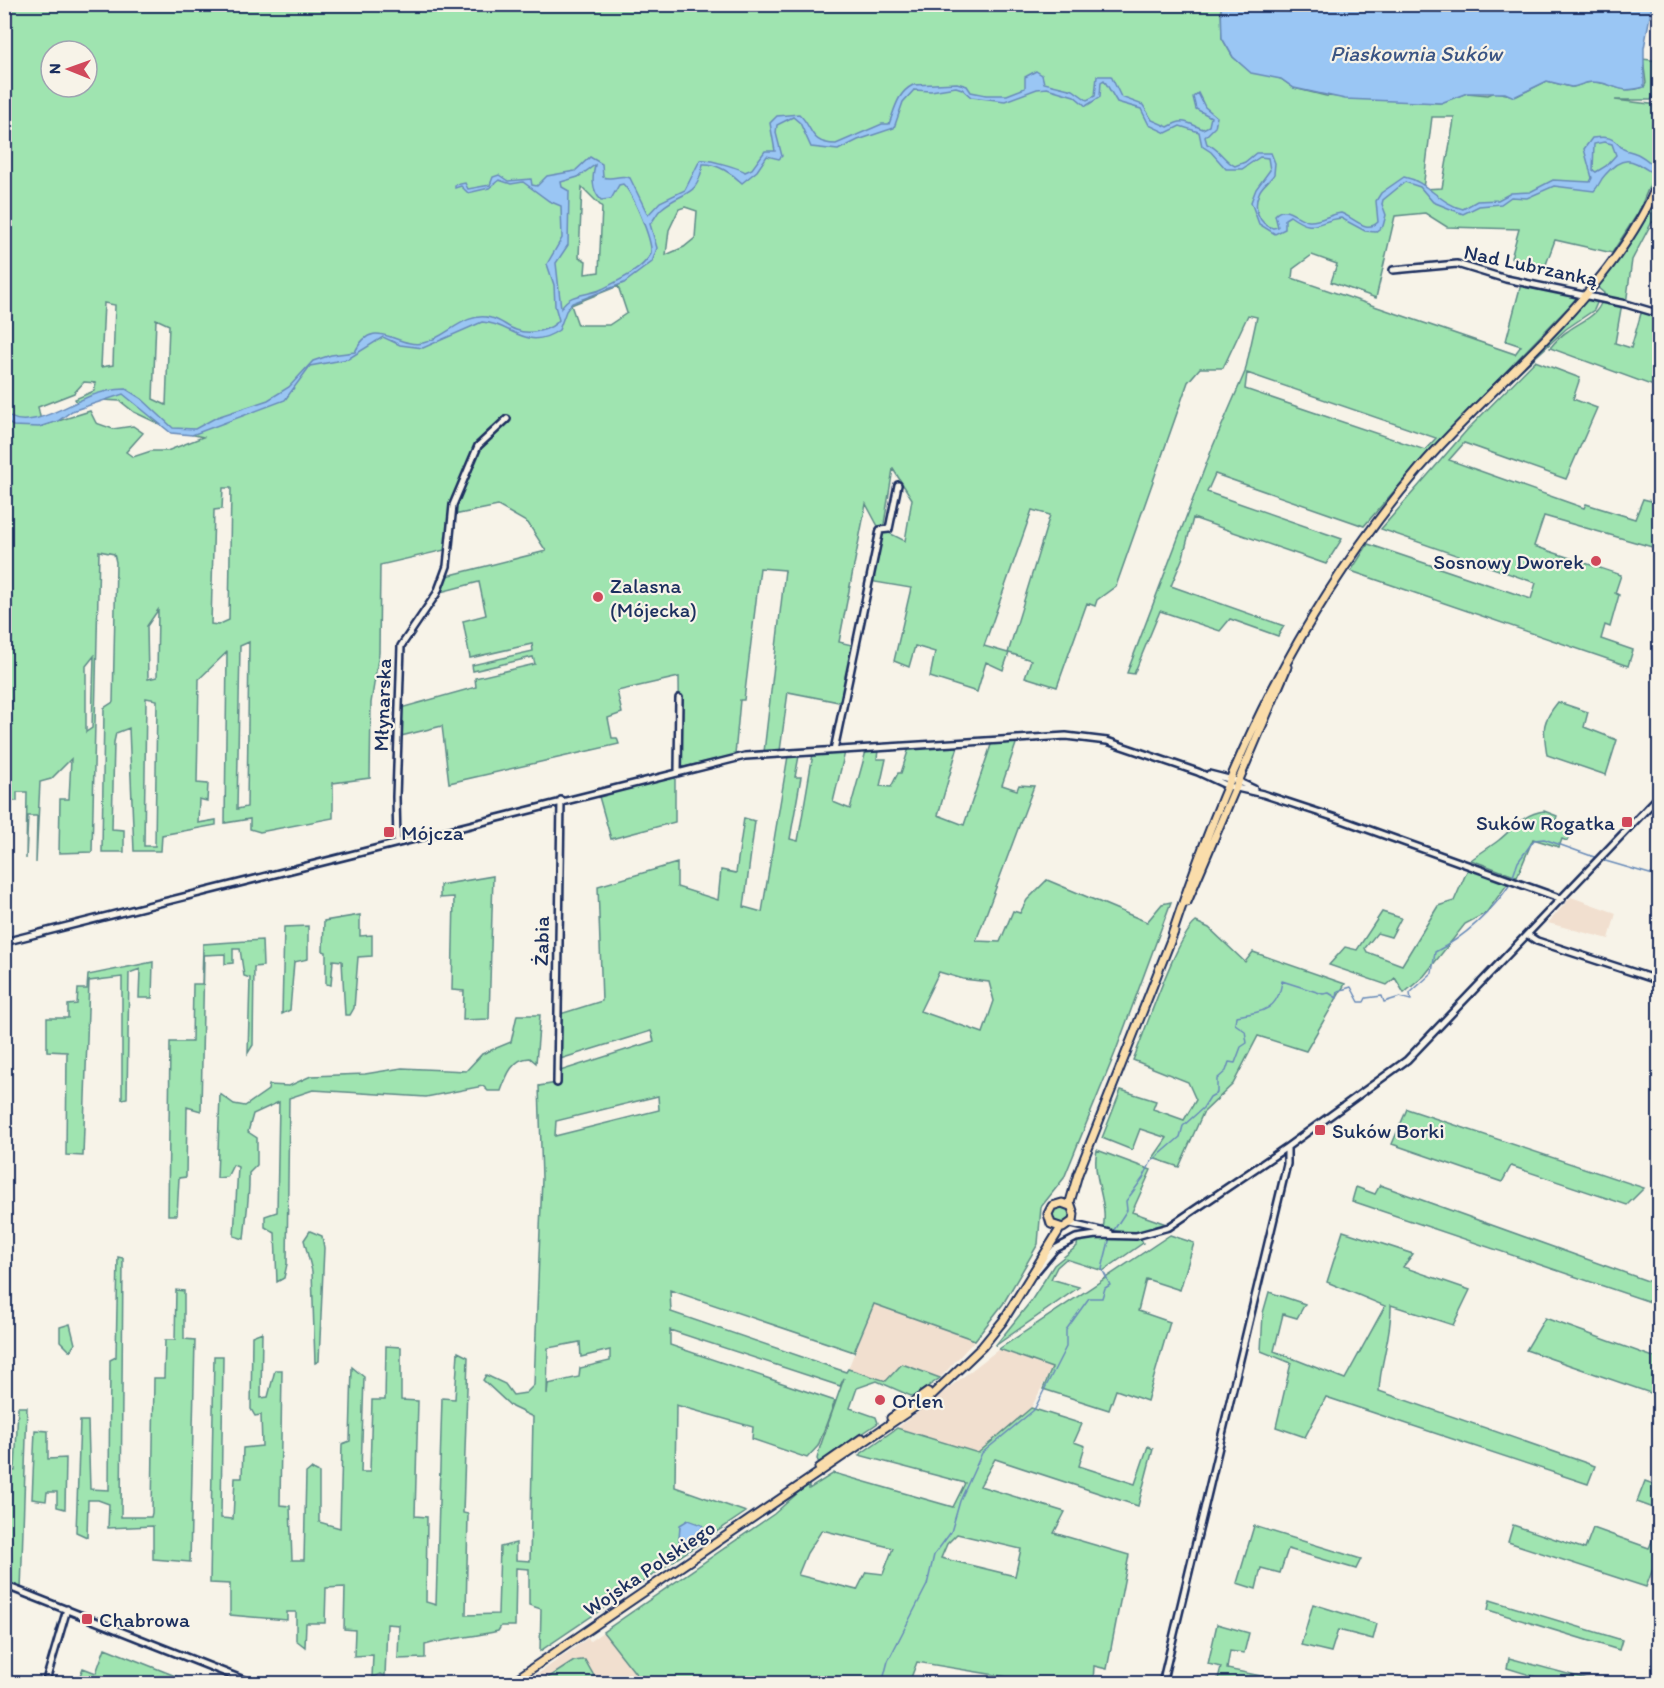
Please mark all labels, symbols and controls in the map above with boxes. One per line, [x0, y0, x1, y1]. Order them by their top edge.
north arrow [39, 39, 99, 99]
water label: Piaskownia Suków [1330, 40, 1504, 67]
text: N [45, 63, 64, 74]
street label: Nad Lubrzanką [1462, 239, 1600, 291]
place label: Sosnowy Dworek [1433, 549, 1584, 574]
marker: Sosnowy Dworek [1589, 554, 1603, 568]
place label: Zalasna (Mójecka) [610, 573, 697, 622]
marker: Zalasna (Mójecka) [591, 590, 605, 604]
street label: Młynarska [368, 658, 396, 752]
place label: Suków Rogatka [1476, 810, 1615, 835]
marker: Suków Rogatka [1620, 815, 1634, 829]
place label: Mójcza [401, 820, 464, 845]
marker: Mójcza [382, 825, 396, 839]
street label: Żabia [528, 916, 554, 966]
place label: Suków Borki [1332, 1118, 1445, 1143]
marker: Suków Borki [1313, 1123, 1327, 1137]
place label: Orlen [892, 1388, 944, 1413]
marker: Orlen [873, 1393, 887, 1407]
street label: Wojska Polskiego [578, 1515, 720, 1621]
place label: Chabrowa [99, 1607, 190, 1632]
marker: Chabrowa [80, 1612, 94, 1626]

